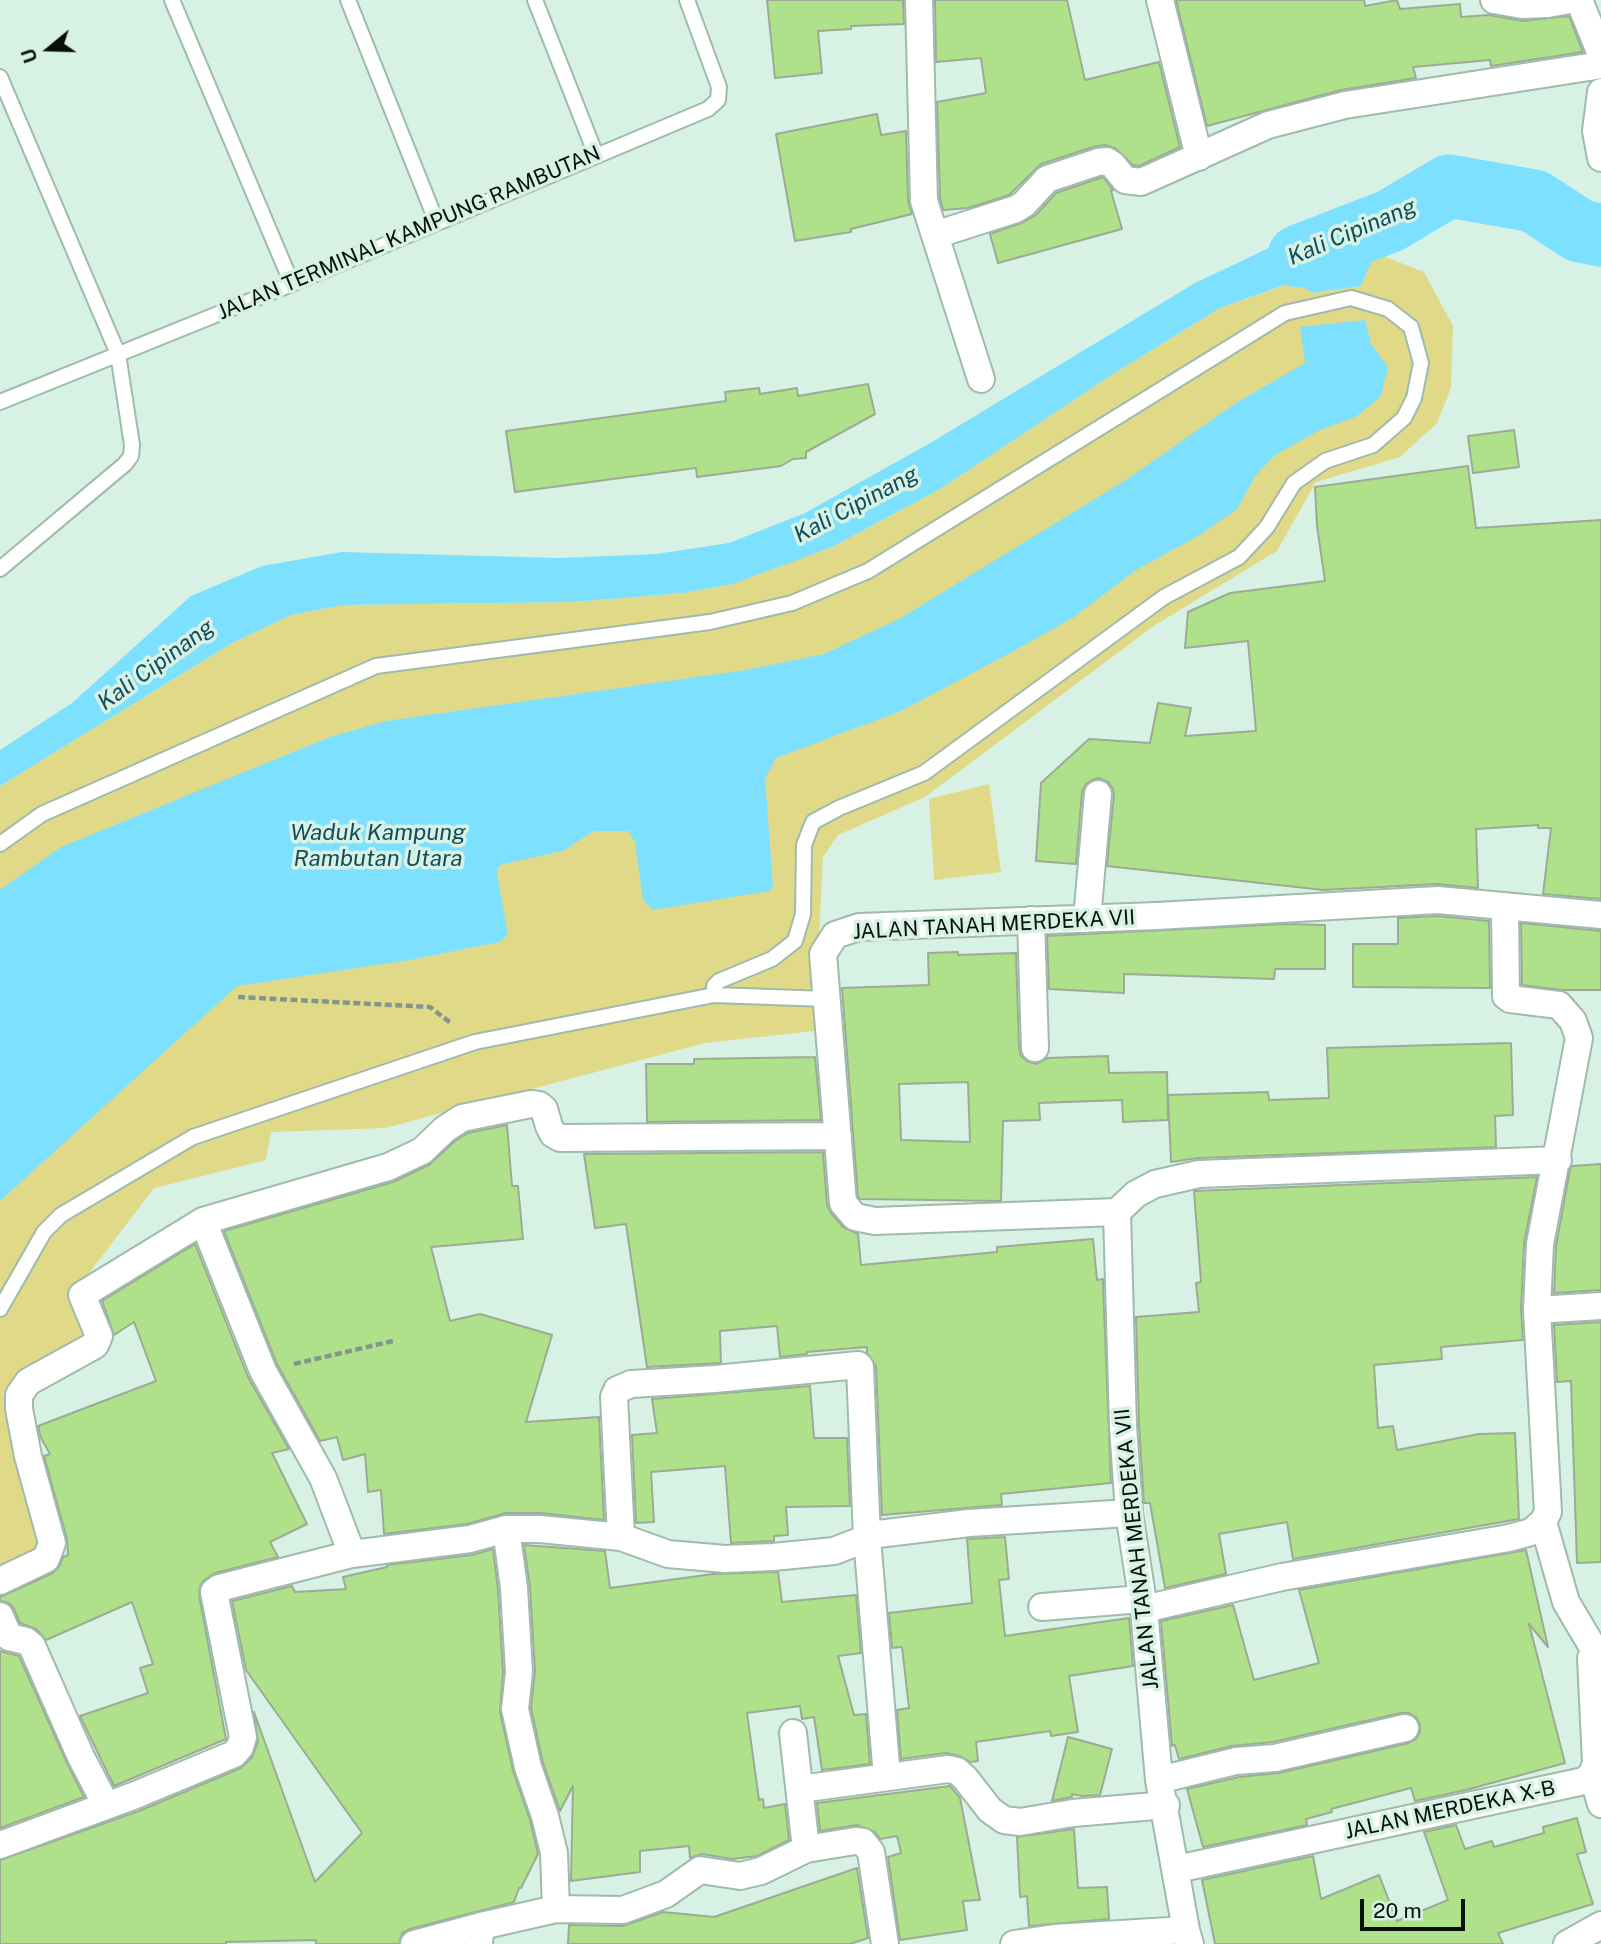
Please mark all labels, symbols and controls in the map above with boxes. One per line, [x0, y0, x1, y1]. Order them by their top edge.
north arrow [14, 14, 84, 84]
text: U [17, 46, 42, 66]
street label: JALAN TERMINAL KAMPUNG RAMBUTAN [214, 141, 604, 325]
water label: Kali Cipinang [1284, 193, 1420, 271]
water label: Kali Cipinang [789, 461, 923, 549]
water label: Kali Cipinang [93, 614, 219, 716]
water label: Waduk Kampung Rambutan Utara [290, 819, 466, 873]
street label: JALAN TANAH MERDEKA VII [852, 905, 1136, 945]
street label: JALAN TANAH MERDEKA VII [1110, 1407, 1164, 1691]
street label: JALAN MERDEKA X-B [1343, 1775, 1557, 1845]
scale bar [1363, 1884, 1468, 1928]
text: 20 m [1373, 1898, 1422, 1923]

